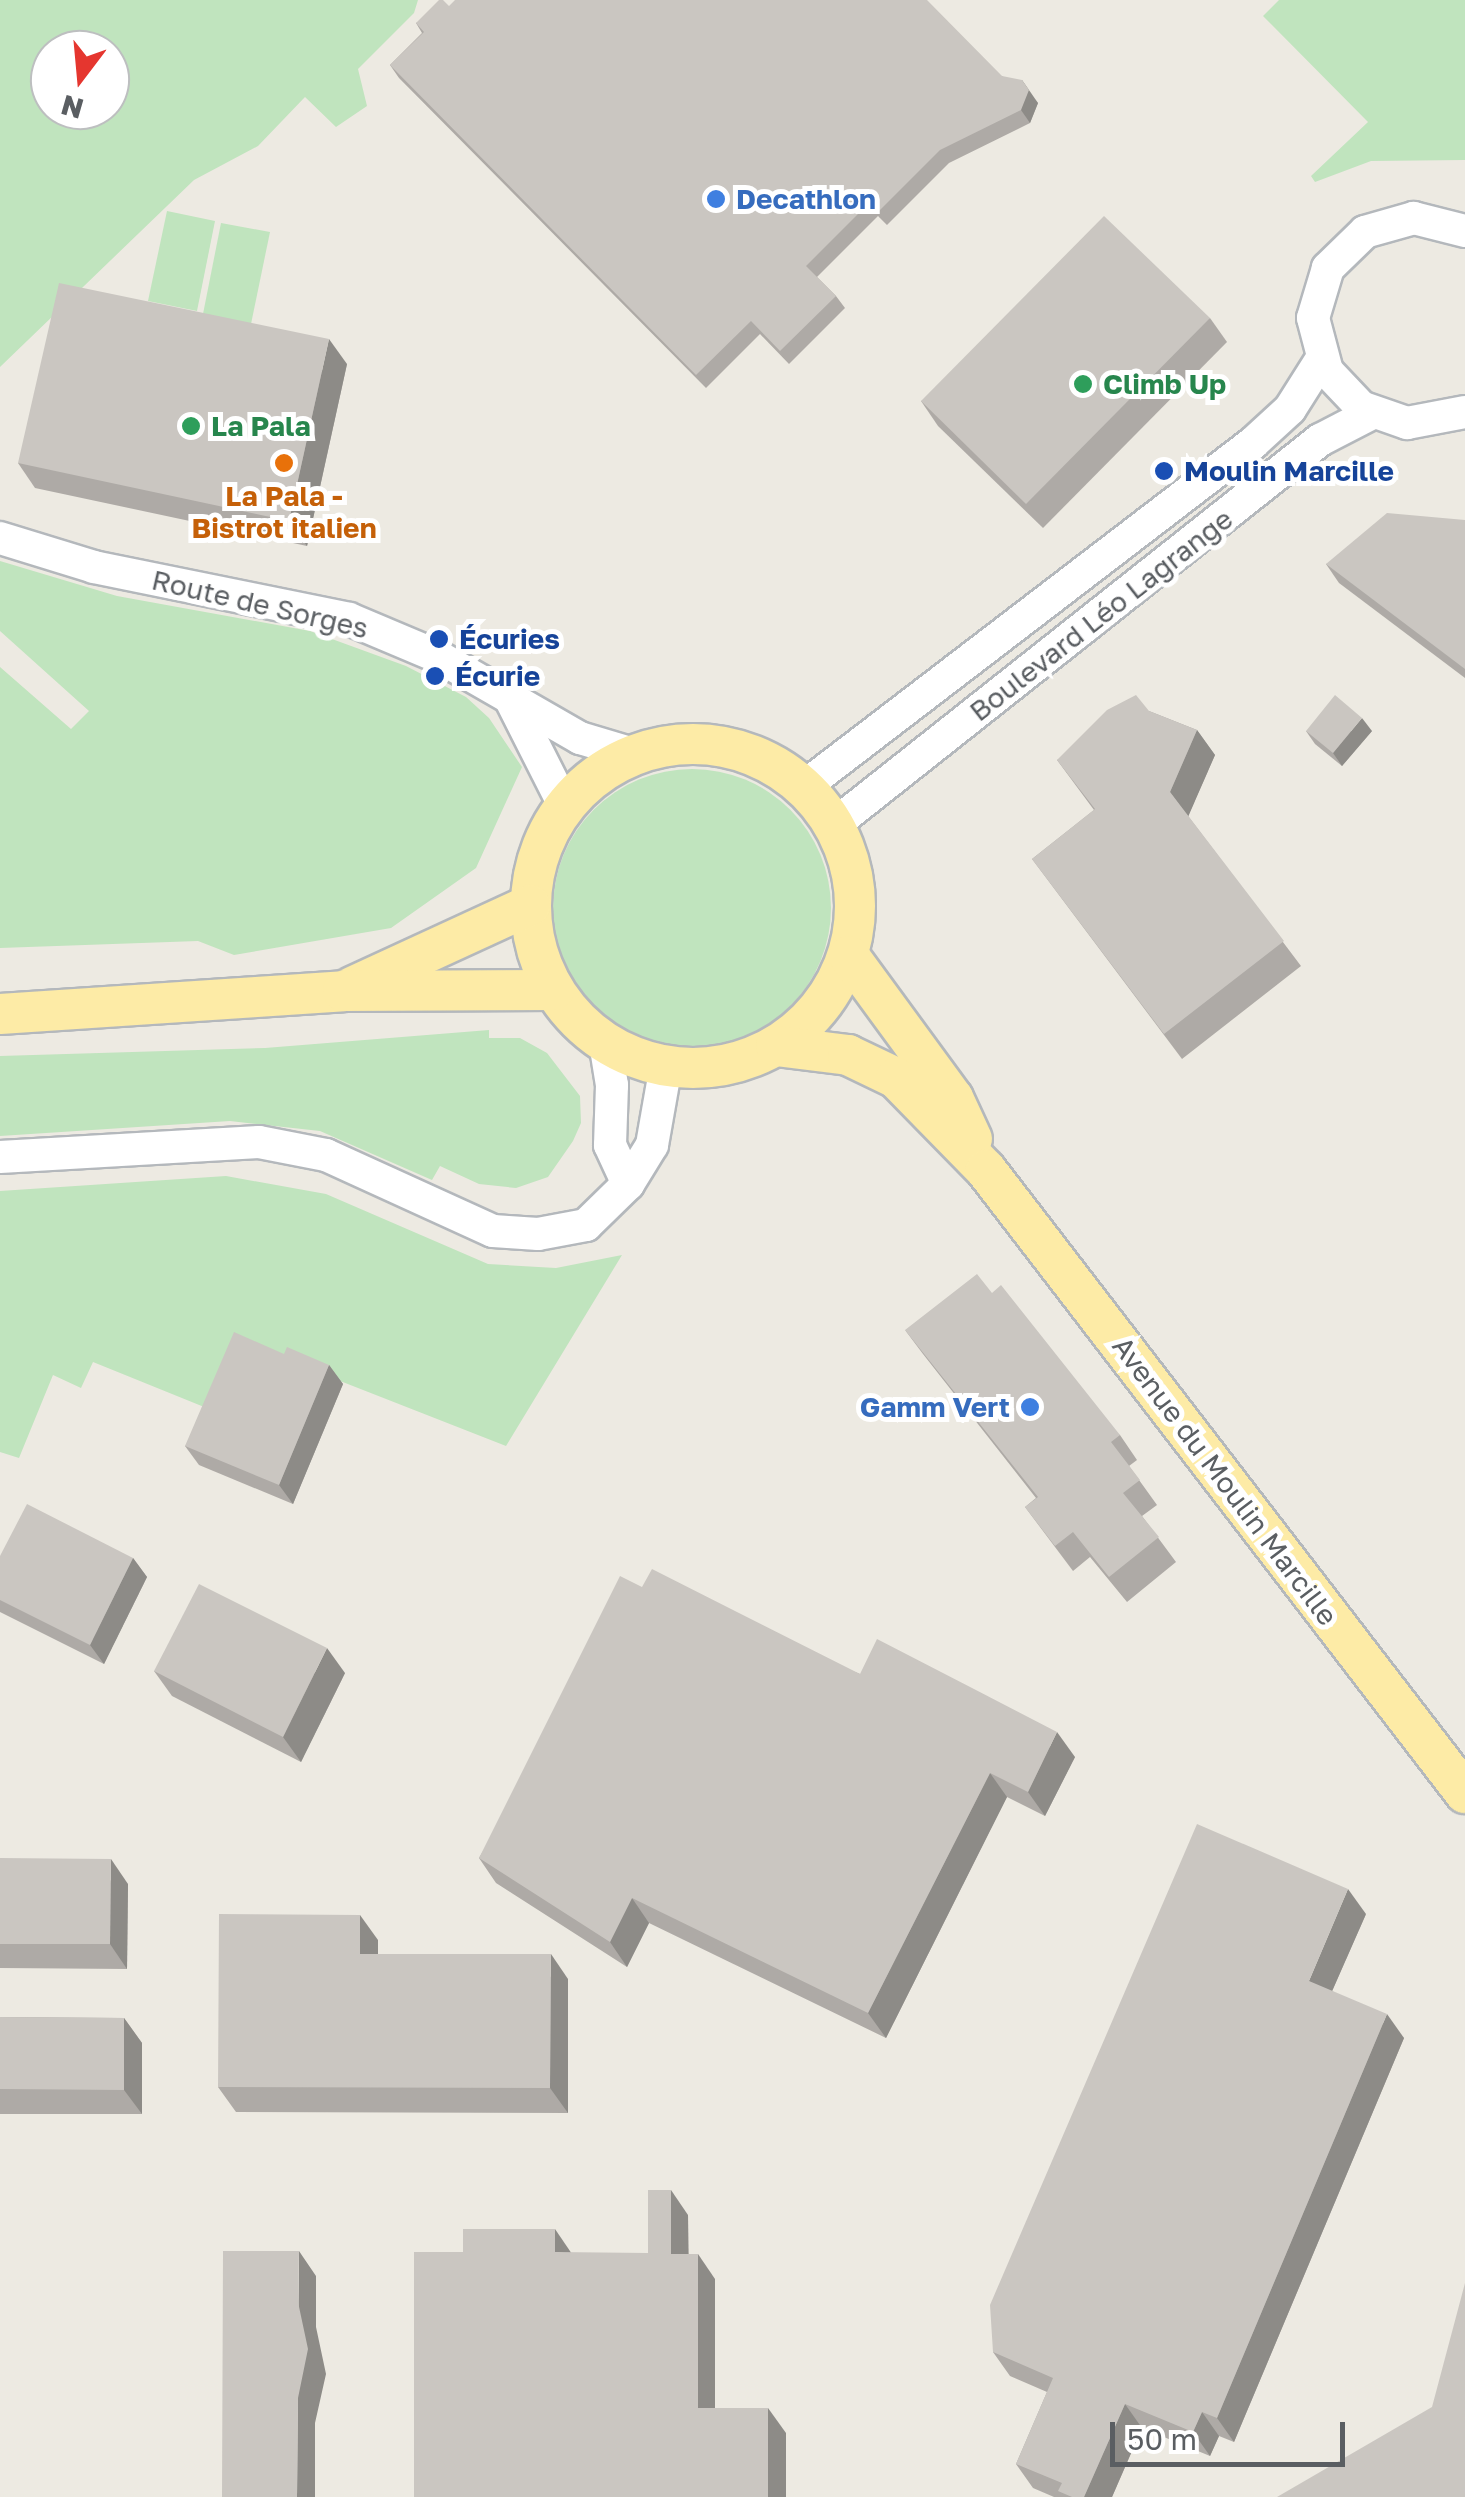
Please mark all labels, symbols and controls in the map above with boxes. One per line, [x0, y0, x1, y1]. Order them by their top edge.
north arrow [30, 30, 130, 130]
text: N [57, 89, 87, 126]
place label: Decathlon [736, 182, 876, 216]
marker: Decathlon [705, 188, 727, 210]
place label: Climb Up [1103, 367, 1226, 401]
marker: Climb Up [1072, 373, 1094, 395]
place label: La Pala [211, 409, 311, 443]
marker: La Pala [180, 415, 202, 437]
marker: La Pala - Bistrot italien [273, 452, 295, 474]
place label: Moulin Marcille [1184, 454, 1394, 488]
marker: Moulin Marcille [1153, 460, 1175, 482]
place label: La Pala - Bistrot italien [191, 479, 377, 545]
street label: Boulevard Léo Lagrange [963, 502, 1239, 728]
street label: Route de Sorges [149, 563, 371, 645]
place label: Écuries [459, 622, 560, 656]
marker: Écuries [428, 628, 450, 650]
place label: Écurie [455, 659, 540, 693]
marker: Écurie [424, 665, 446, 687]
street label: Avenue du Moulin Marcille [1105, 1330, 1345, 1632]
place label: Gamm Vert [860, 1390, 1010, 1424]
marker: Gamm Vert [1019, 1396, 1041, 1418]
scale bar [1115, 2402, 1350, 2464]
text: 50 m [1127, 2421, 1197, 2457]

